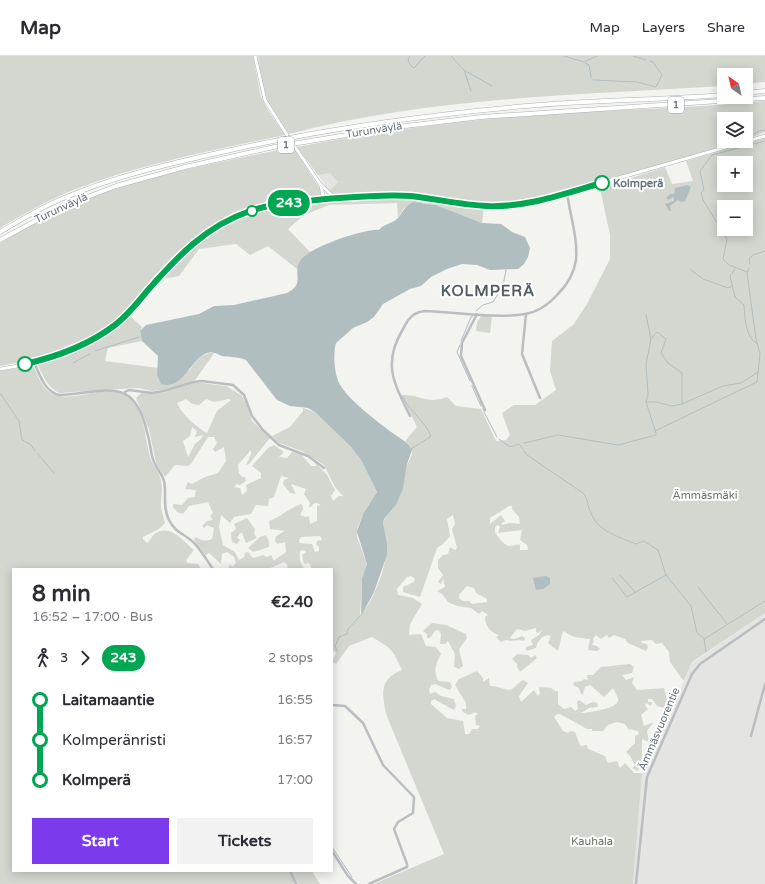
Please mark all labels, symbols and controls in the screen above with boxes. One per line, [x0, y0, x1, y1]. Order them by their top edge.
text: Map [20, 17, 61, 39]
text: Map [590, 19, 620, 36]
text: Layers [642, 19, 685, 36]
text: Share [707, 19, 745, 36]
north arrow [717, 68, 753, 104]
map controls [717, 68, 753, 236]
road number: 1 [668, 97, 684, 113]
button: layers [717, 112, 753, 148]
street label: Turunväylä [345, 119, 403, 141]
road number: 1 [278, 137, 294, 153]
button: + [717, 156, 753, 192]
marker: Kolmperä [594, 175, 610, 191]
place label: Kolmperä [613, 177, 663, 191]
street label: Turunväylä [32, 190, 90, 226]
line badge: 243 [266, 190, 312, 216]
text: 243 [276, 194, 302, 211]
button: − [717, 200, 753, 236]
unlabelled marker [246, 205, 258, 217]
district label: KOLMPERÄ [441, 282, 535, 300]
unlabelled marker [17, 356, 33, 372]
park label: Ämmäsmäki [673, 489, 737, 502]
text: 8 min [32, 581, 91, 607]
text: €2.40 [271, 593, 313, 611]
text: 16:52 – 17:00 · Bus [32, 609, 153, 625]
icon: walk [32, 647, 54, 669]
icon: forward [74, 647, 96, 669]
text: 243 [110, 649, 137, 666]
text: 3 [60, 650, 68, 666]
text: 2 stops [268, 650, 313, 666]
street label: Ämmäsvuorentie [636, 686, 682, 772]
text: Laitamaantie [62, 691, 155, 709]
text: 16:55 [277, 692, 313, 708]
text: Kolmperänristi [62, 731, 166, 749]
text: 16:57 [277, 732, 313, 748]
text: Kolmperä [62, 771, 131, 789]
text: 17:00 [277, 772, 313, 788]
button: Start [32, 818, 169, 864]
button: Tickets [177, 818, 313, 864]
park label: Kauhala [571, 835, 613, 848]

